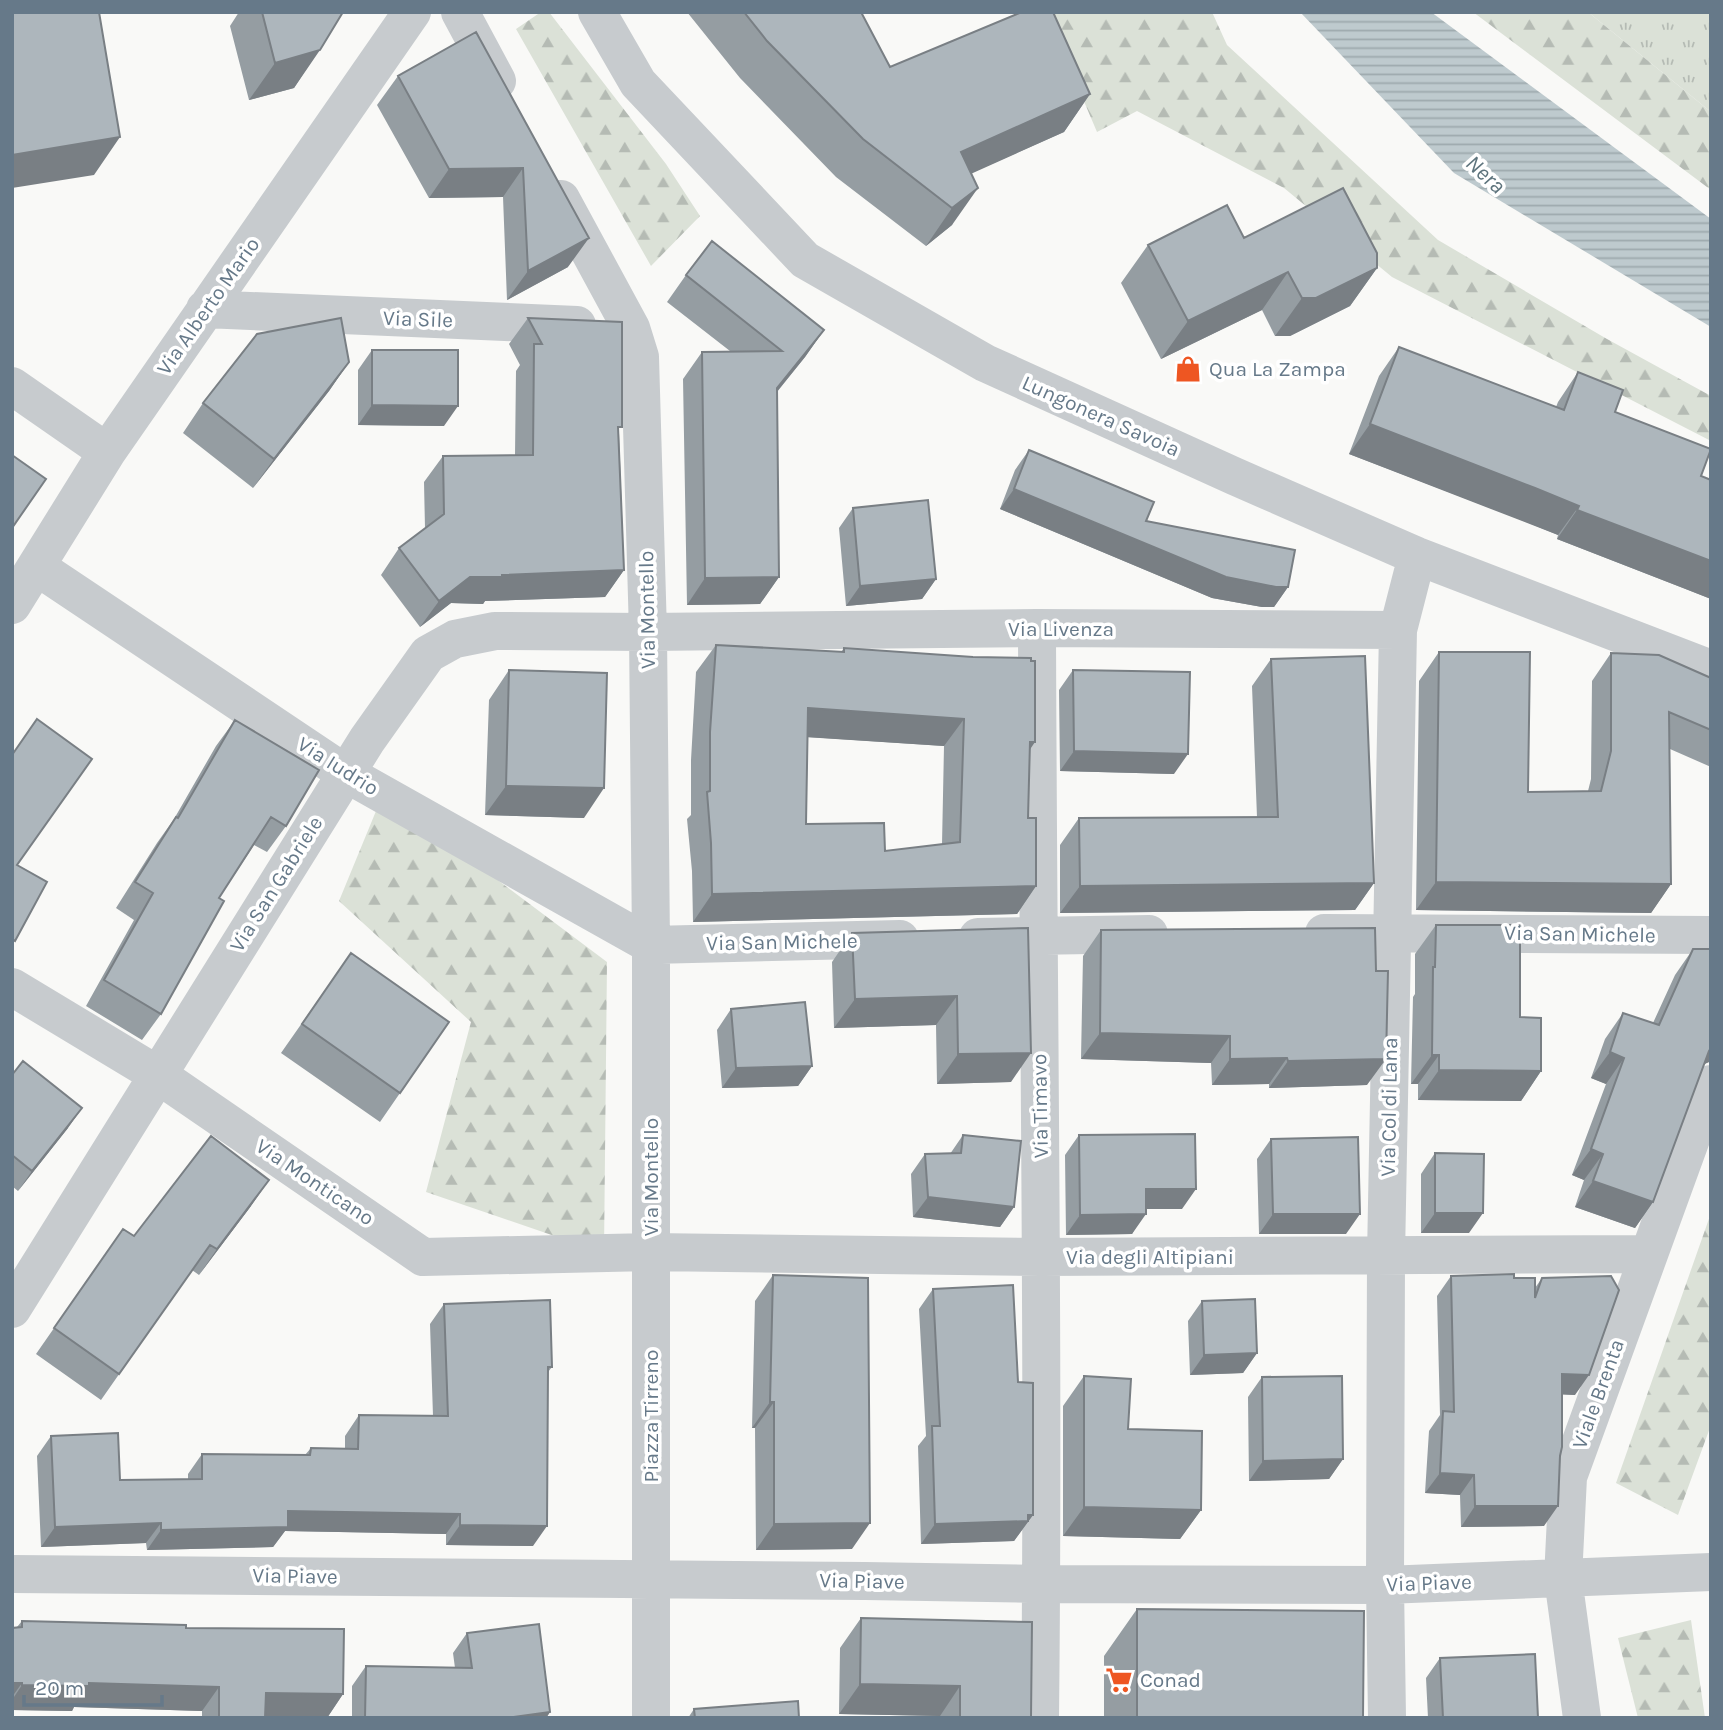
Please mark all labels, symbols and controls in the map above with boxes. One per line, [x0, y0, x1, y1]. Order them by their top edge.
water label: Nera [1460, 149, 1511, 199]
street label: Via Alberto Mario [152, 233, 264, 379]
street label: Via Sile [382, 306, 454, 332]
shop icon: Qua La Zampa [1173, 354, 1203, 384]
place label: Qua La Zampa [1209, 357, 1346, 381]
street label: Lungonera Savoia [1018, 370, 1184, 462]
street label: Via Montello [634, 551, 660, 669]
street label: Via Livenza [1008, 617, 1114, 641]
street label: Via Iudrio [293, 732, 383, 800]
street label: Via San Gabriele [225, 812, 327, 956]
street label: Via San Michele [1504, 921, 1656, 947]
street label: Via San Michele [706, 929, 858, 955]
street label: Via Col di Lana [1376, 1037, 1402, 1177]
street label: Via Timavo [1027, 1053, 1053, 1159]
street label: Via Montello [639, 1118, 663, 1236]
street label: Via Monticano [251, 1134, 379, 1230]
street label: Via degli Altipiani [1066, 1245, 1234, 1269]
street label: Viale Brenta [1567, 1336, 1629, 1452]
street label: Piazza Tirreno [639, 1350, 663, 1482]
street label: Via Piave [252, 1563, 338, 1589]
street label: Via Piave [819, 1568, 905, 1594]
street label: Via Piave [1386, 1570, 1472, 1596]
scale bar [24, 1664, 163, 1708]
supermarket icon: Conad [1104, 1665, 1134, 1695]
place label: Conad [1140, 1668, 1201, 1692]
text: 20 m [35, 1676, 84, 1700]

